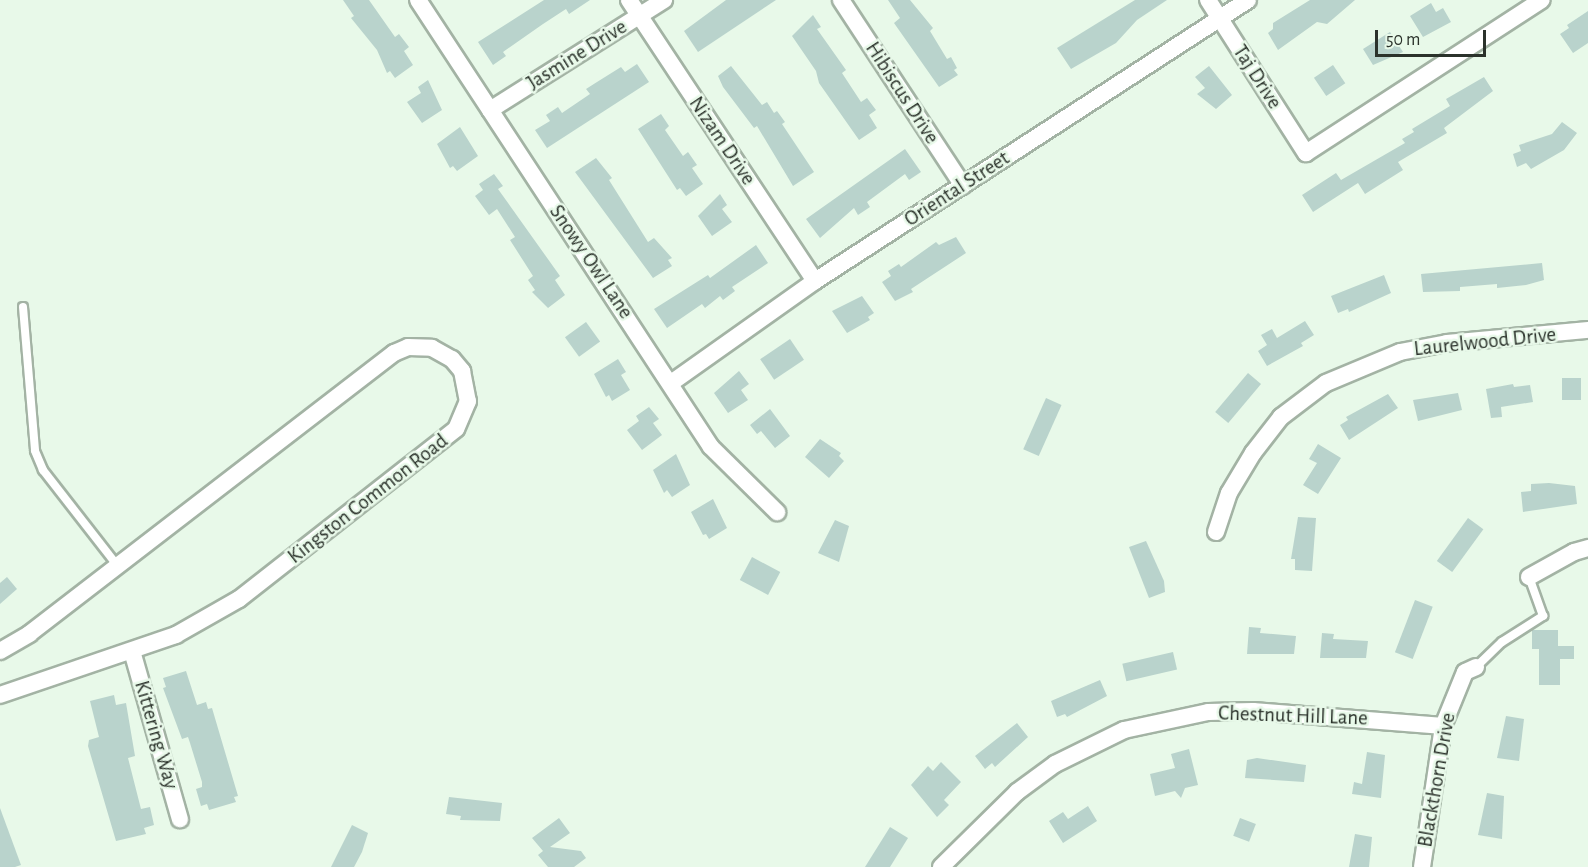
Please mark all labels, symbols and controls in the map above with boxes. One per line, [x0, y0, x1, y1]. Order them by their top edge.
street label: Jasmine Drive [522, 14, 632, 96]
scale bar [1378, 18, 1489, 56]
text: 50 m [1386, 31, 1420, 49]
street label: Hibiscus Drive [860, 37, 944, 149]
street label: Taj Drive [1227, 40, 1287, 114]
street label: Nizam Drive [683, 92, 761, 190]
street label: Oriental Street [900, 146, 1014, 232]
street label: Snowy Owl Lane [544, 200, 638, 324]
street label: Laurelwood Drive [1413, 322, 1557, 362]
street label: Kingston Common Road [283, 429, 453, 569]
street label: Kittering Way [128, 678, 184, 792]
street label: Chestnut Hill Lane [1218, 701, 1368, 731]
street label: Blackthorn Drive [1413, 711, 1461, 849]

